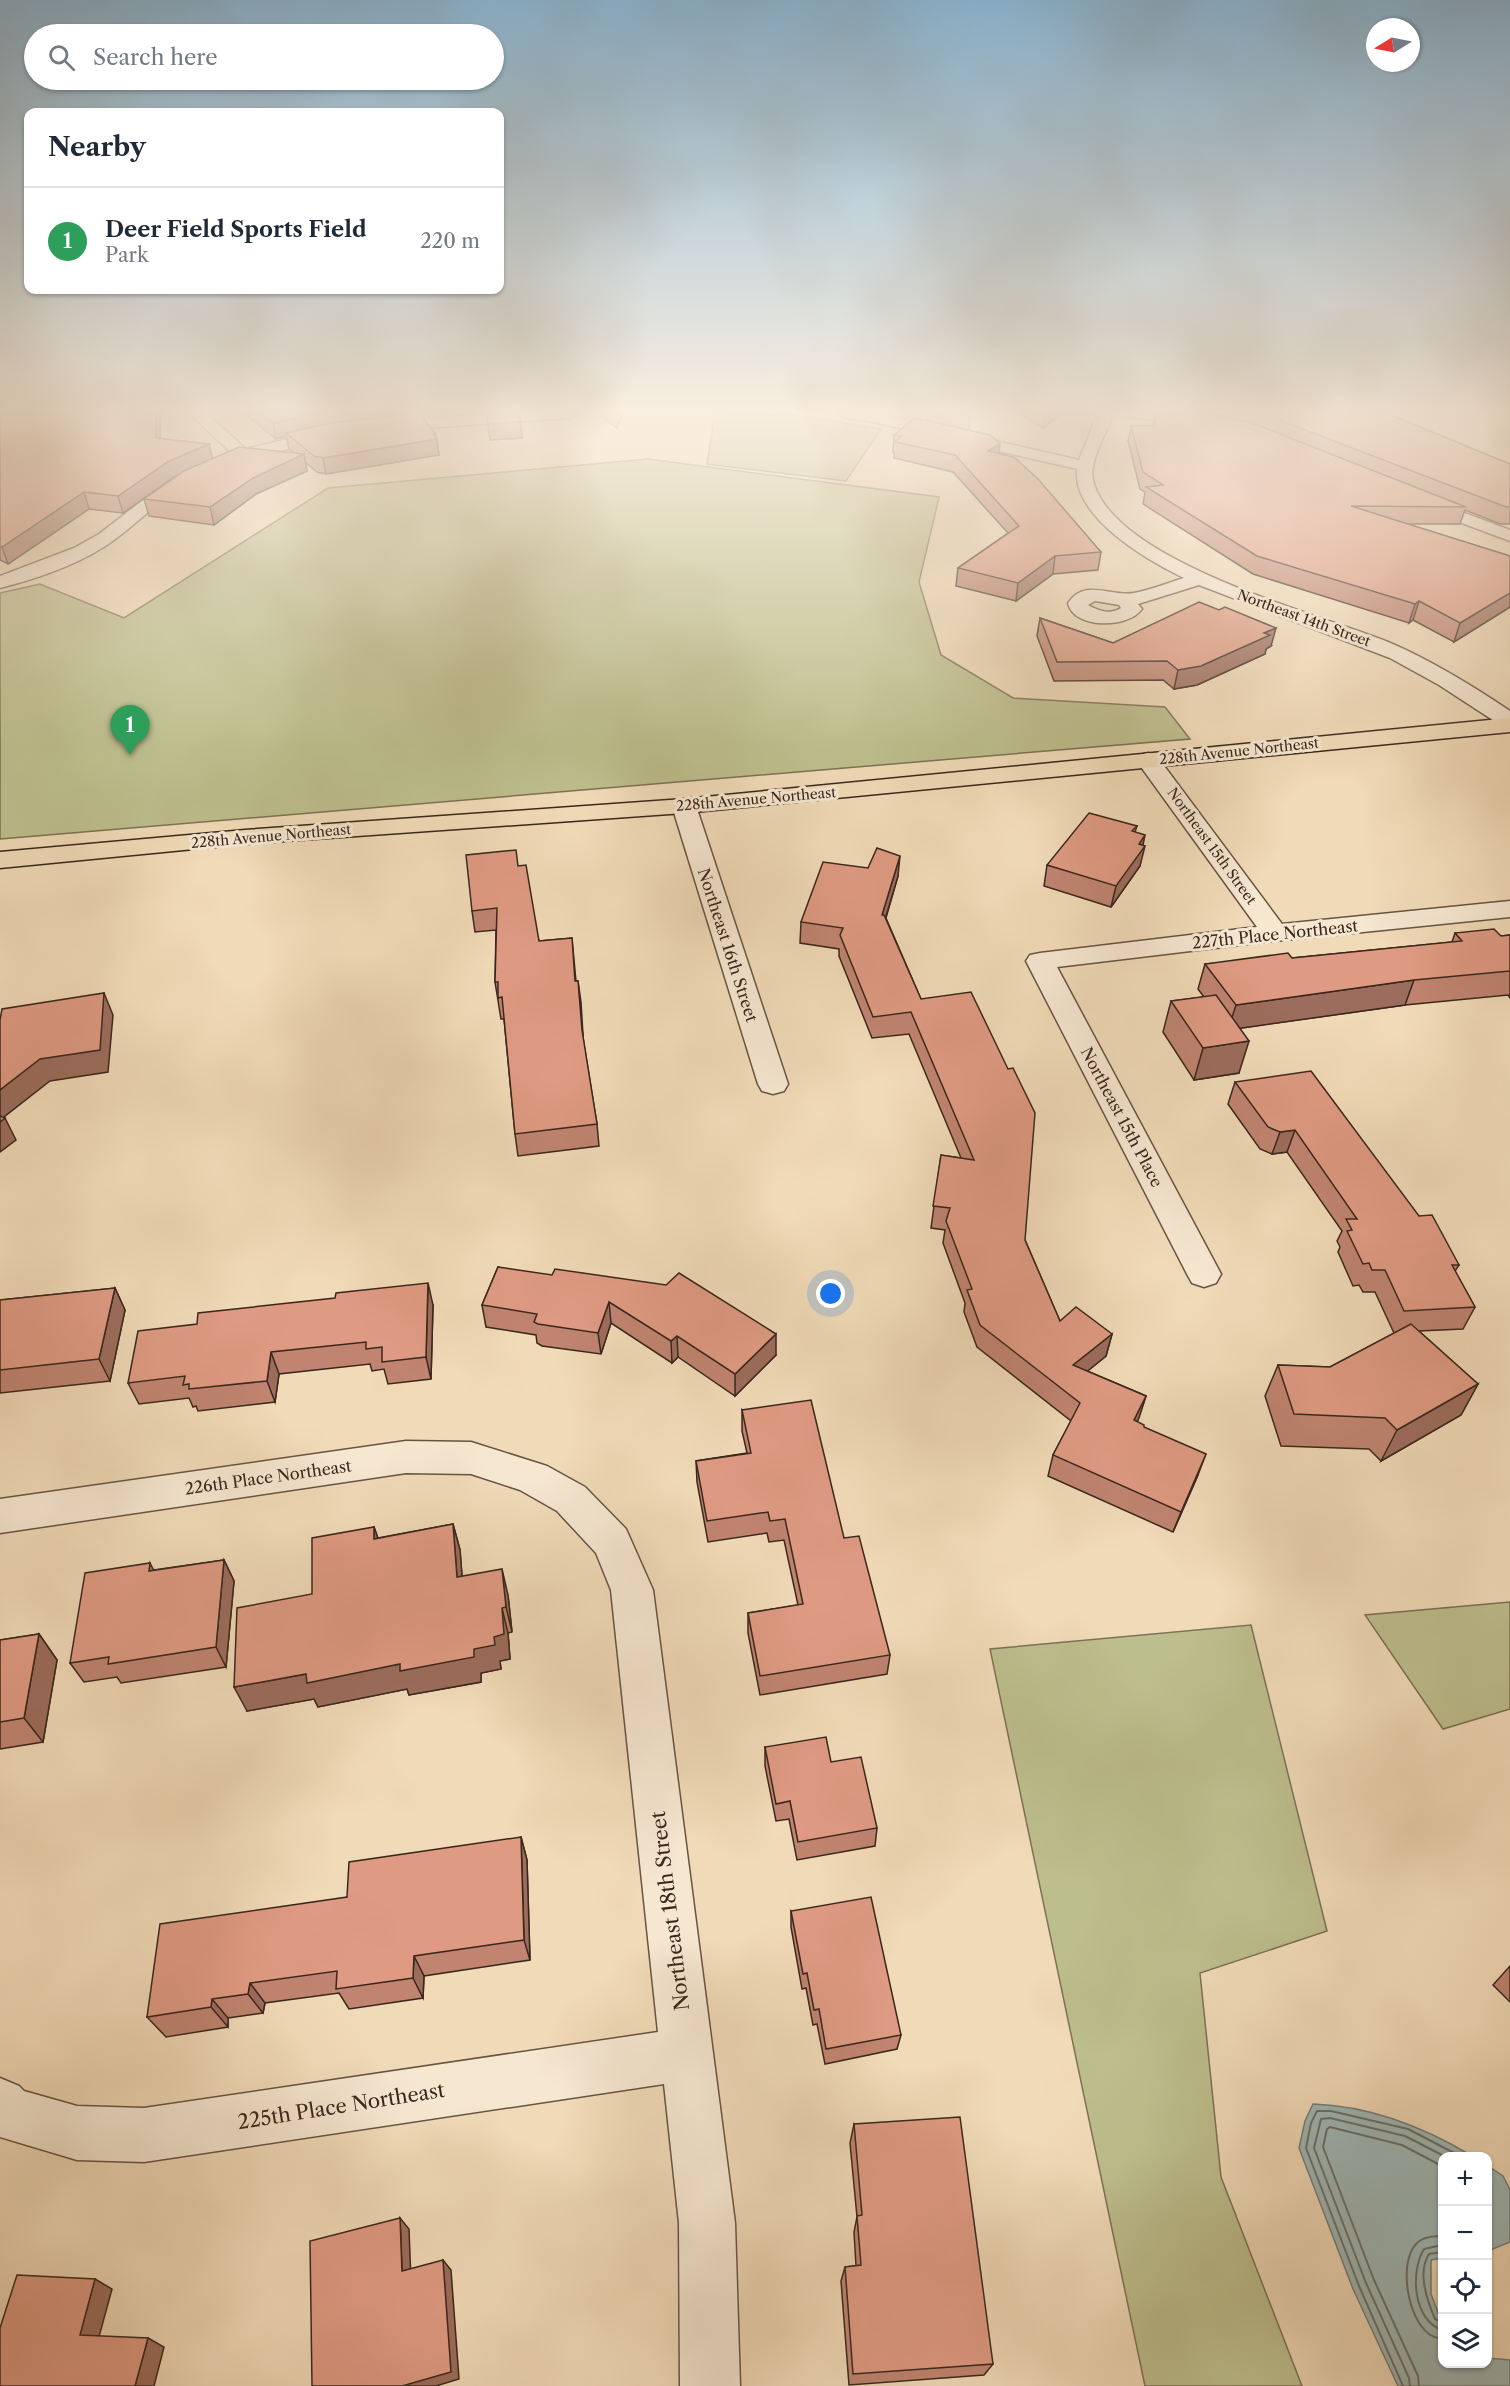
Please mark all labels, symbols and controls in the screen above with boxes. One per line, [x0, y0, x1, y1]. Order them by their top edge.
north arrow [1366, 18, 1420, 72]
search box [24, 24, 504, 90]
icon: search [45, 41, 78, 74]
text: Search here [93, 44, 218, 71]
text: Nearby [48, 131, 146, 163]
text: Deer Field Sports Field [105, 216, 367, 243]
text: 1 [63, 229, 72, 253]
text: 220 m [420, 229, 480, 253]
text: Park [105, 243, 148, 267]
street label: Northeast 14th Street [1235, 586, 1373, 650]
pin: 1 [110, 706, 150, 755]
street label: 228th Avenue Northeast [1158, 734, 1320, 768]
street label: 228th Avenue Northeast [675, 783, 837, 815]
street label: Northeast 15th Street [1164, 784, 1260, 908]
street label: 228th Avenue Northeast [190, 820, 352, 852]
street label: Northeast 16th Street [694, 866, 762, 1025]
street label: 227th Place Northeast [1191, 915, 1359, 953]
street label: Northeast 15th Place [1077, 1044, 1167, 1190]
your location [816, 1279, 845, 1308]
street label: 226th Place Northeast [183, 1455, 353, 1499]
street label: Northeast 18th Street [646, 1810, 694, 2012]
street label: 225th Place Northeast [236, 2078, 446, 2134]
map controls [1438, 2152, 1492, 2368]
button: + [1438, 2152, 1492, 2206]
button: − [1438, 2206, 1492, 2260]
button: locate [1438, 2260, 1492, 2314]
button: layers [1438, 2314, 1492, 2368]

